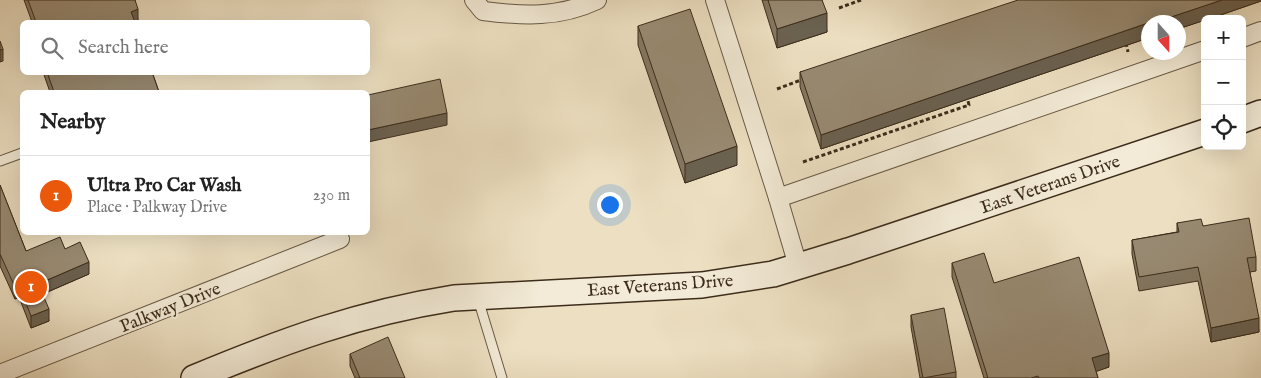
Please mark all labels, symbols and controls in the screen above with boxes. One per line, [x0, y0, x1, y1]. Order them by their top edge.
north arrow [1141, 15, 1186, 60]
map controls [1201, 15, 1246, 150]
button: + [1201, 15, 1246, 60]
search box [20, 20, 370, 75]
icon: search [38, 34, 66, 62]
text: Search here [78, 36, 169, 60]
button: − [1201, 60, 1246, 105]
button: locate [1201, 105, 1246, 150]
text: Nearby [40, 109, 105, 136]
street label: East Veterans Drive [978, 151, 1123, 220]
text: Ultra Pro Car Wash [87, 174, 241, 198]
text: 1 [53, 186, 59, 206]
text: 230 m [313, 186, 350, 206]
your location [597, 192, 623, 218]
text: Place · Palkway Drive [87, 198, 227, 218]
pin: 1 [15, 268, 47, 306]
street label: East Veterans Drive [586, 270, 734, 303]
street label: Palkway Drive [117, 278, 224, 339]

